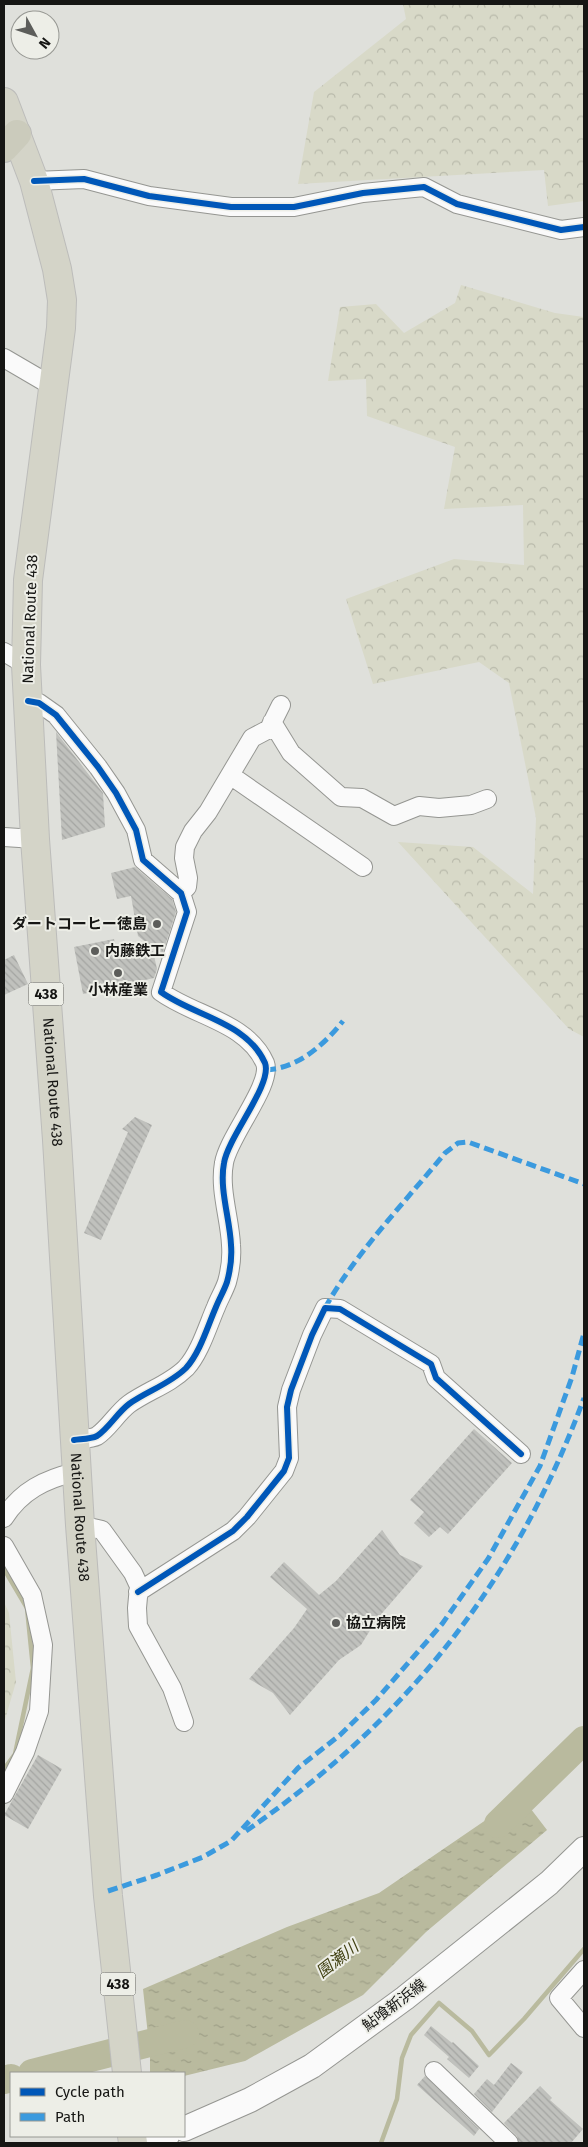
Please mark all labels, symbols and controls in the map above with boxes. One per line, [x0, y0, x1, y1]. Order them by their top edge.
north arrow [10, 10, 60, 60]
text: N [35, 34, 54, 52]
street label: National Route 438 [19, 554, 41, 684]
place label: ダートコーヒー徳島 [12, 915, 147, 933]
marker: ダートコーヒー徳島 [151, 918, 163, 930]
place label: 内藤鉄工 [105, 942, 165, 960]
marker: 内藤鉄工 [89, 945, 101, 957]
marker: 小林産業 [112, 967, 124, 979]
place label: 小林産業 [88, 981, 148, 999]
road number: 438 [28, 982, 64, 1006]
street label: National Route 438 [39, 1017, 66, 1147]
street label: National Route 438 [67, 1452, 93, 1582]
place label: 協立病院 [346, 1614, 406, 1632]
marker: 協立病院 [330, 1617, 342, 1629]
water label: 園瀬川 [313, 1936, 364, 1982]
road number: 438 [100, 1972, 136, 1996]
street label: 鮎喰新浜線 [359, 1975, 429, 2035]
legend [10, 2072, 185, 2137]
text: Cycle path [55, 2083, 125, 2101]
text: Path [55, 2108, 85, 2126]

